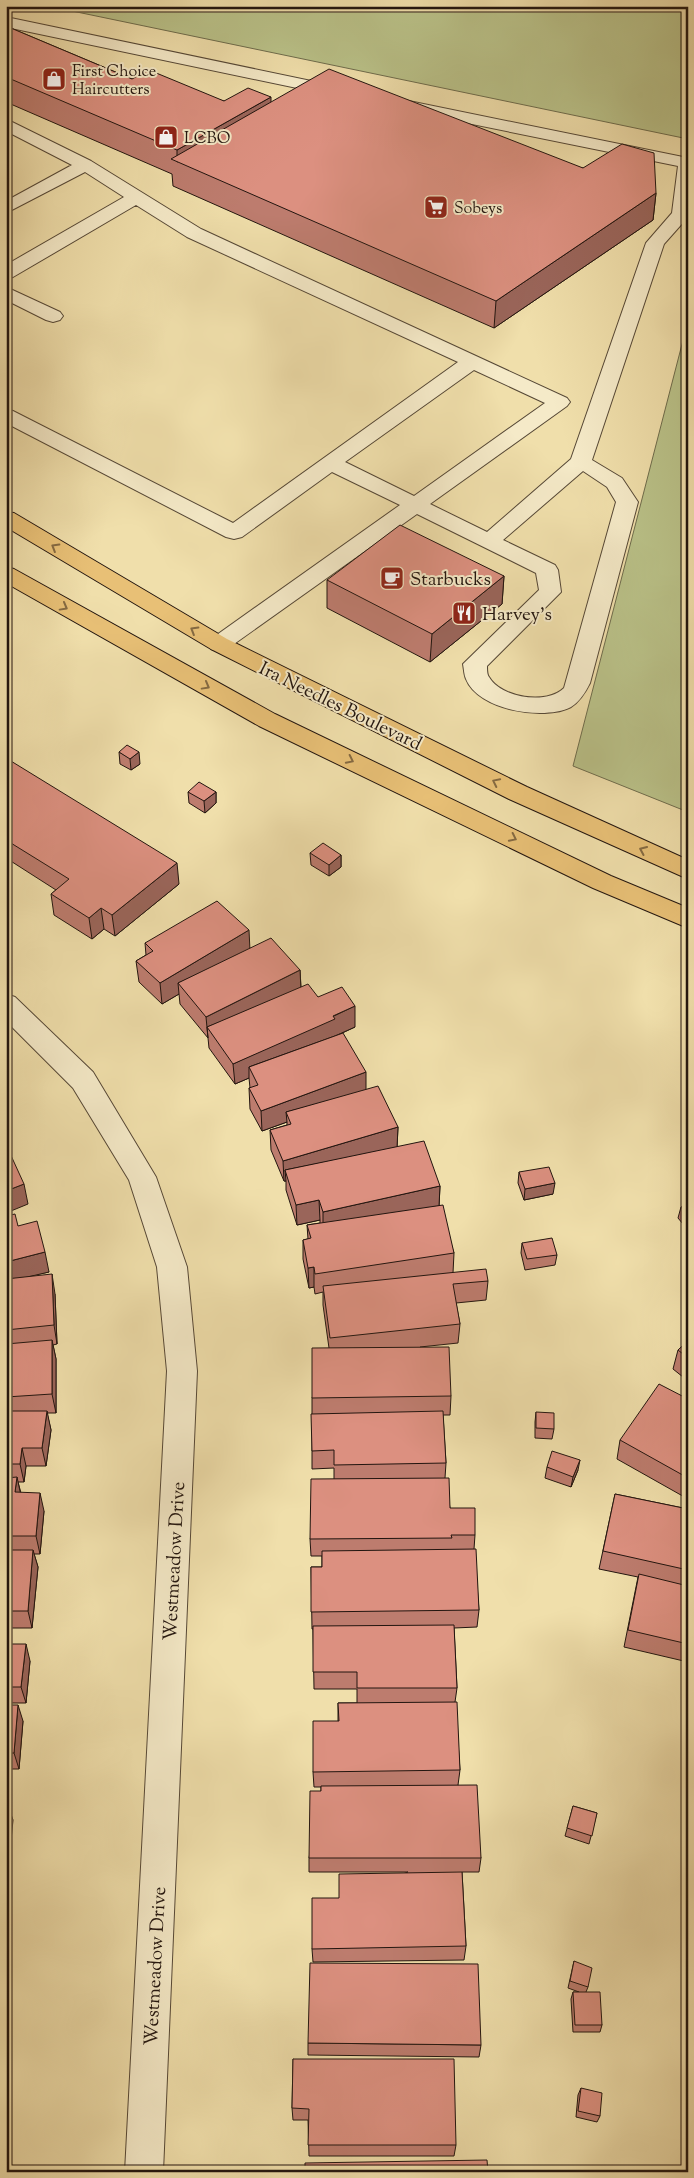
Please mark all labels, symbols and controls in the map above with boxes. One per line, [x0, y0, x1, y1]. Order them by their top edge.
place label: First Choice Haircutters [72, 61, 156, 102]
shop icon: First Choice Haircutters [41, 66, 67, 92]
shop icon: LCBO [153, 124, 179, 150]
place label: LCBO [184, 128, 230, 151]
supermarket icon: Sobeys [423, 194, 449, 220]
place label: Sobeys [454, 198, 502, 221]
one-way arrow [51, 543, 60, 553]
cafe icon: Starbucks [379, 565, 405, 591]
place label: Starbucks [410, 567, 491, 594]
one-way arrow [59, 600, 68, 610]
restaurant icon: Harvey's [451, 600, 477, 626]
place label: Harvey's [482, 602, 552, 629]
one-way arrow [191, 626, 200, 636]
street label: Ira Needles Boulevard [254, 656, 426, 759]
one-way arrow [201, 680, 210, 690]
one-way arrow [345, 754, 354, 764]
one-way arrow [492, 778, 501, 788]
one-way arrow [507, 832, 516, 842]
one-way arrow [639, 845, 648, 856]
street label: Westmeadow Drive [158, 1481, 193, 1641]
street label: Westmeadow Drive [139, 1886, 174, 2046]

